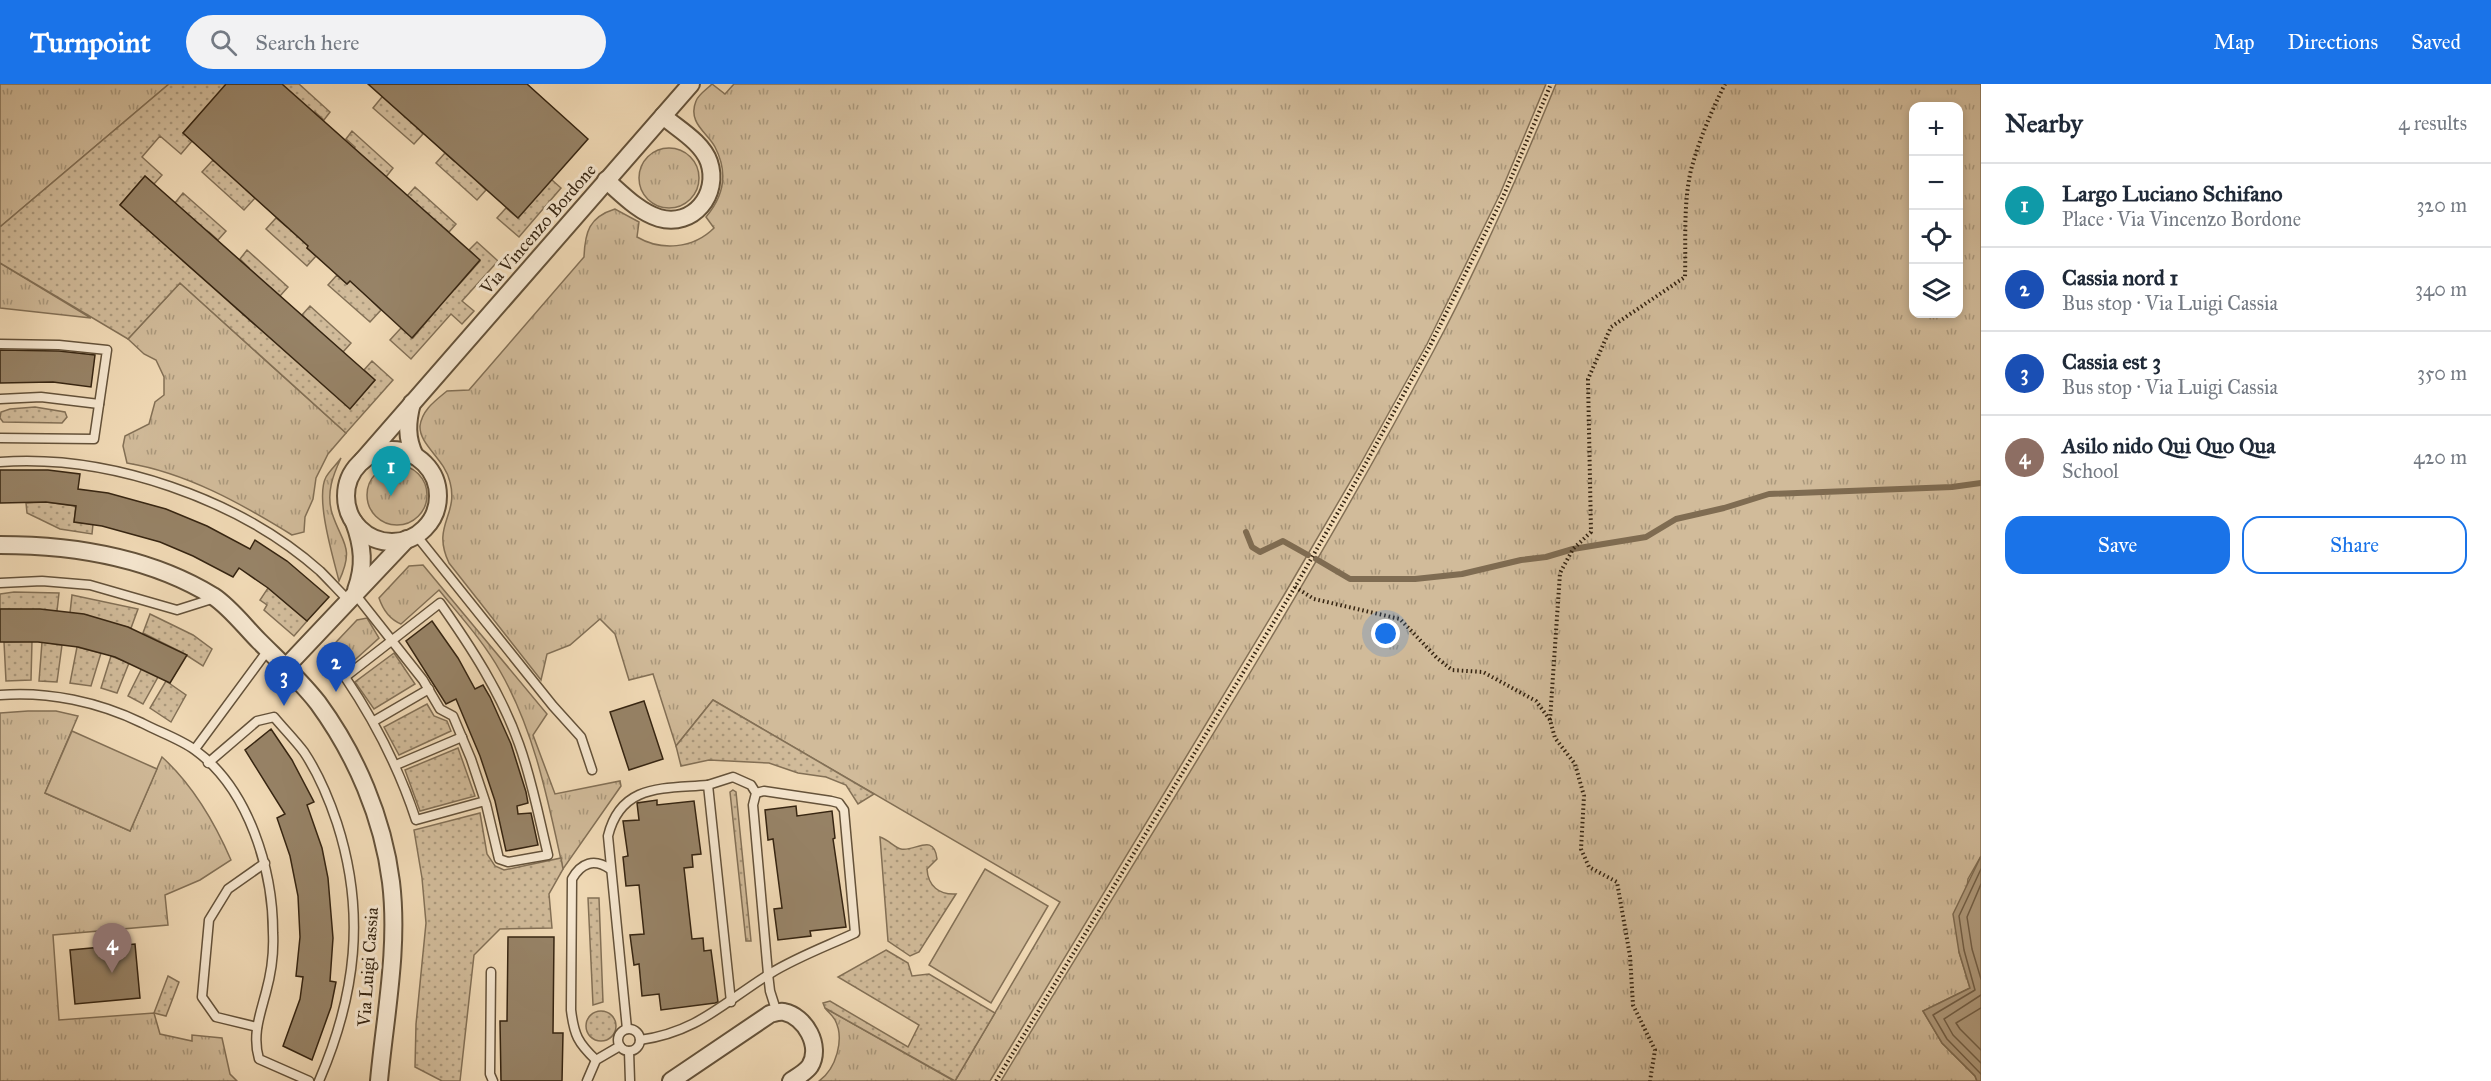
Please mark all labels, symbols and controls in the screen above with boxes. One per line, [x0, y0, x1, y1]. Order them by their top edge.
search box [186, 15, 606, 69]
text: Turnpoint [30, 25, 150, 60]
icon: search [207, 26, 240, 59]
text: Search here [255, 29, 359, 56]
text: Map [2214, 29, 2255, 55]
text: Directions [2288, 29, 2378, 55]
text: Saved [2411, 29, 2461, 55]
map controls [1909, 102, 1963, 318]
button: + [1909, 102, 1963, 156]
text: Nearby [2005, 107, 2083, 139]
text: 4 results [2398, 111, 2467, 135]
button: − [1909, 156, 1963, 210]
street label: Via Vincenzo Bordone [475, 159, 601, 299]
text: Largo Luciano Schifano [2062, 180, 2283, 207]
text: 1 [2021, 193, 2028, 217]
text: 320 m [2416, 193, 2467, 217]
text: Place · Via Vincenzo Bordone [2062, 207, 2301, 231]
button: locate [1909, 210, 1963, 264]
button: layers [1909, 264, 1963, 318]
text: Cassia nord 1 [2062, 264, 2178, 291]
text: 2 [2020, 277, 2029, 301]
text: 340 m [2415, 277, 2467, 301]
text: Bus stop · Via Luigi Cassia [2062, 291, 2278, 315]
text: Cassia est 3 [2062, 348, 2161, 375]
text: 3 [2021, 361, 2029, 385]
text: 350 m [2417, 361, 2467, 385]
text: Bus stop · Via Luigi Cassia [2062, 375, 2278, 399]
text: Asilo nido Qui Quo Qua [2062, 432, 2276, 459]
text: 4 [2019, 445, 2030, 469]
text: 420 m [2413, 445, 2467, 469]
pin: 1 [372, 446, 410, 496]
text: School [2062, 459, 2119, 483]
button: Save [2005, 516, 2230, 574]
button: Share [2242, 516, 2467, 574]
your location [1371, 619, 1400, 648]
pin: 2 [316, 642, 356, 692]
pin: 3 [264, 656, 304, 706]
street label: Via Luigi Cassia [353, 906, 384, 1028]
pin: 4 [92, 924, 132, 973]

